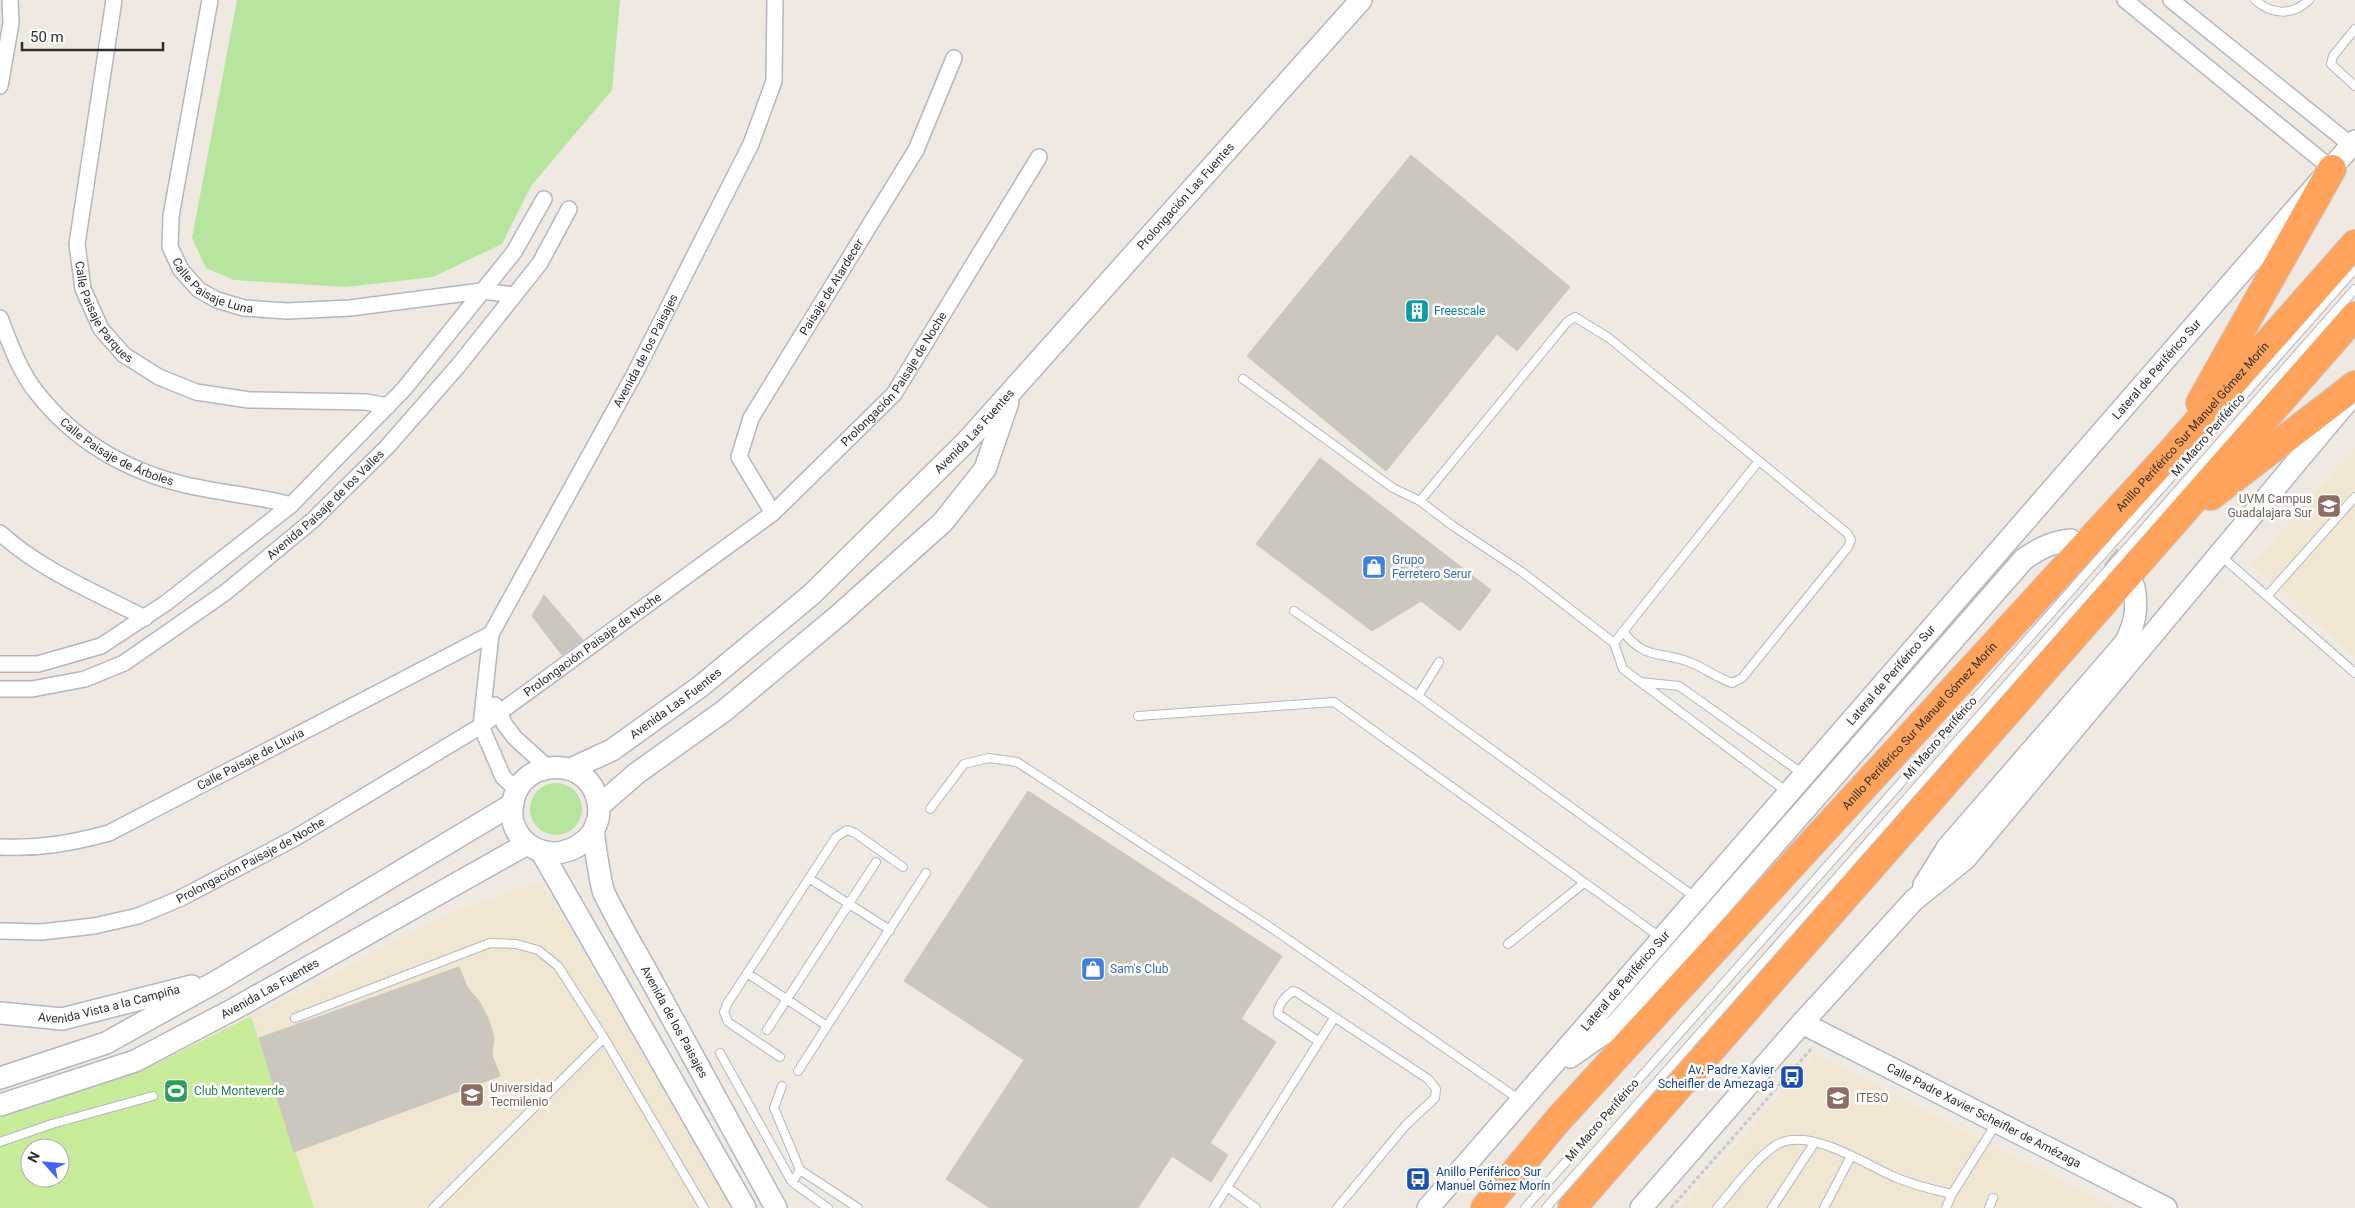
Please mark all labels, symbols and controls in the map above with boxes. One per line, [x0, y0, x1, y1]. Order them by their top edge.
scale bar [22, 20, 164, 52]
text: 50 m [30, 28, 64, 46]
street label: Prolongación Las Fuentes [1134, 140, 1237, 253]
street label: Paisaje de Atardecer [797, 237, 866, 338]
street label: Calle Paisaje Luna [169, 255, 254, 316]
street label: Calle Paisaje Parques [72, 260, 135, 366]
street label: Avenida de los Paisajes [610, 292, 681, 410]
building icon: Freescale [1404, 298, 1430, 324]
place label: Freescale [1434, 304, 1485, 318]
street label: Prolongación Paisaje de Noche [838, 309, 950, 449]
street label: Lateral de Periférico Sur [2109, 316, 2204, 422]
street label: Anillo Periférico Sur Manuel Gómez Morín [2113, 339, 2272, 514]
street label: Avenida Las Fuentes [931, 386, 1017, 476]
street label: Mi Macro Periférico [2168, 391, 2248, 479]
street label: Calle Paisaje de Árboles [57, 415, 175, 488]
street label: Avenida Paisaje de los Valles [264, 447, 387, 562]
place label: UVM Campus Guadalajara Sur [2227, 492, 2312, 520]
school or university icon: UVM Campus Guadalajara Sur [2316, 493, 2342, 519]
place label: Grupo Ferretero Serur [1392, 553, 1472, 581]
shop icon: Grupo Ferretero Serur [1361, 554, 1387, 580]
street label: Prolongación Paisaje de Noche [521, 590, 664, 699]
street label: Lateral de Periférico Sur [1844, 622, 1938, 728]
street label: Anillo Periférico Sur Manuel Gómez Morín [1839, 639, 2000, 813]
street label: Avenida Las Fuentes [627, 665, 724, 742]
street label: Mi Macro Periférico [1900, 694, 1980, 782]
street label: Calle Paisaje de Lluvia [195, 726, 307, 793]
street label: Prolongación Paisaje de Noche [174, 815, 327, 906]
street label: Lateral de Periférico Sur [1578, 928, 1673, 1034]
street label: Avenida Las Fuentes [218, 956, 321, 1022]
shop icon: Sam's Club [1080, 956, 1106, 982]
place label: Sam's Club [1110, 962, 1169, 976]
street label: Avenida de los Paisajes [638, 963, 711, 1081]
street label: Avenida Vista a la Campiña [37, 982, 181, 1026]
street label: Calle Padre Xavier Scheifler de Amézaga [1884, 1060, 2083, 1171]
place label: Av. Padre Xavier Scheifler de Amezaga [1658, 1063, 1774, 1091]
bus stop icon: Av. Padre Xavier Scheifler de Amezaga [1779, 1064, 1805, 1090]
street label: Mi Macro Periférico [1562, 1076, 1642, 1164]
sports icon: Club Monteverde [163, 1078, 189, 1104]
place label: Universidad Tecmilenio [490, 1081, 553, 1109]
school or university icon: Universidad Tecmilenio [459, 1082, 485, 1108]
place label: Club Monteverde [194, 1084, 284, 1098]
school or university icon: ITESO [1825, 1085, 1851, 1111]
place label: ITESO [1856, 1091, 1888, 1105]
north arrow [20, 1138, 70, 1188]
text: N [24, 1149, 43, 1165]
place label: Anillo Periférico Sur Manuel Gómez Morín [1436, 1165, 1550, 1193]
bus stop icon: Anillo Periférico Sur Manuel Gómez Morín [1405, 1166, 1431, 1192]

